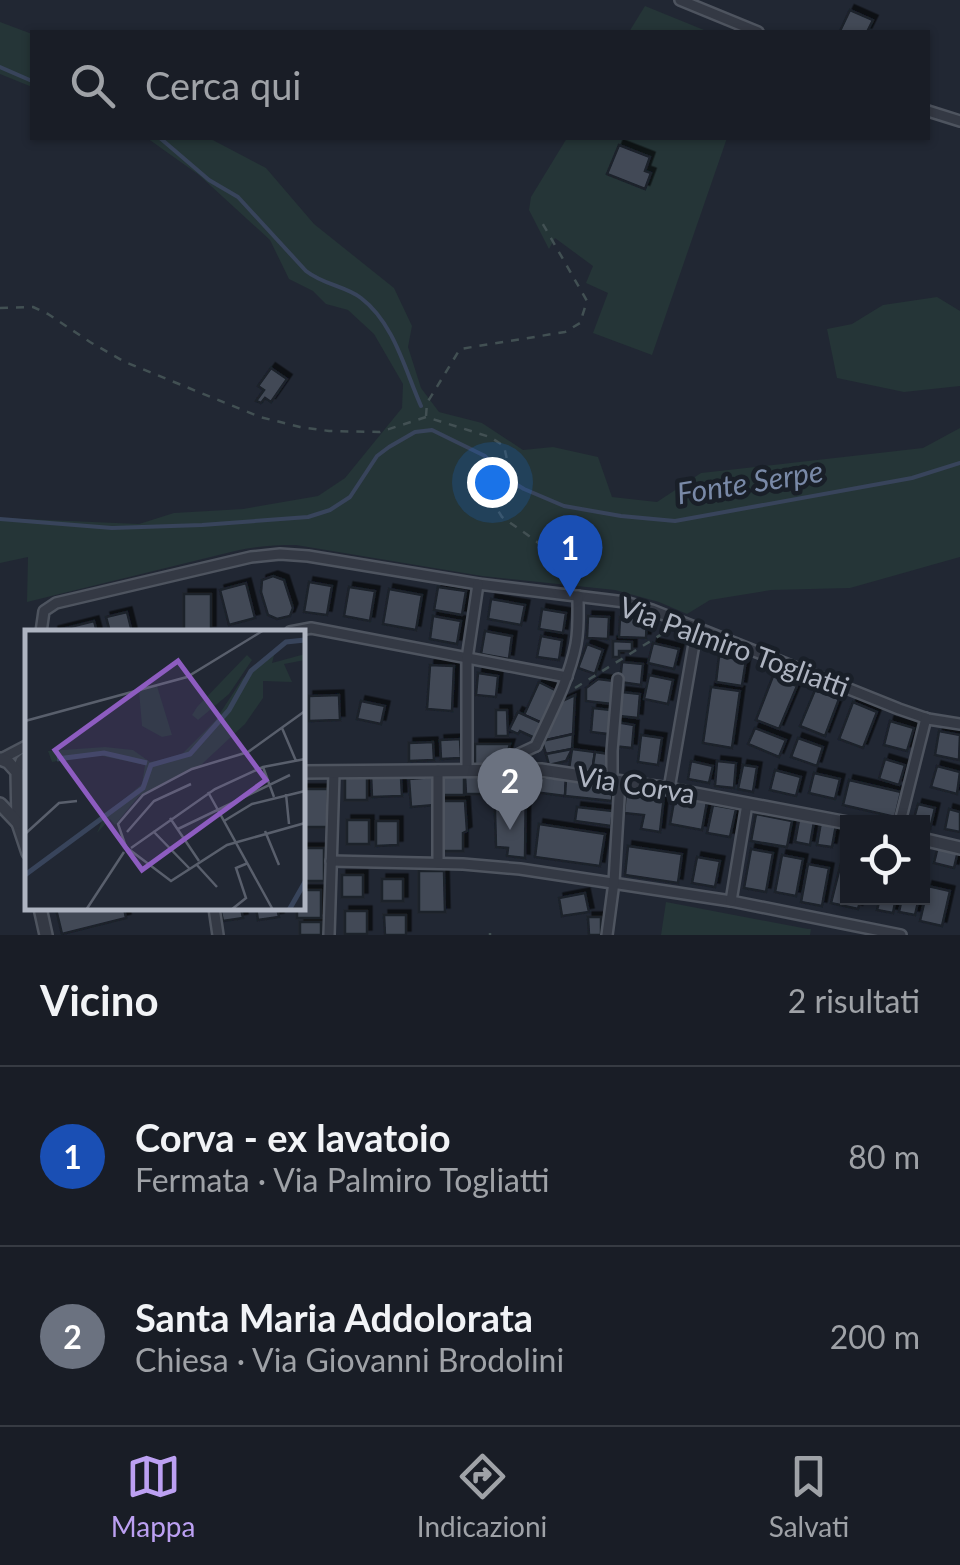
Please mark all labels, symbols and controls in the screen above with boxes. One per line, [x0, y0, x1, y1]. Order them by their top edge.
search box [30, 30, 930, 140]
icon: search [65, 58, 120, 113]
text: Cerca qui [145, 62, 301, 108]
water label: Fonte Serpe [674, 452, 825, 510]
your location [467, 457, 518, 508]
pin: 1 [538, 514, 602, 597]
street label: Via Palmiro Togliatti [615, 589, 854, 703]
inset map [25, 630, 305, 910]
pin: 2 [478, 748, 542, 830]
street label: Via Corva [575, 758, 698, 810]
map controls [840, 815, 930, 905]
button: locate [840, 815, 930, 905]
text: Vicino [40, 975, 159, 1025]
text: 2 risultati [788, 981, 920, 1020]
text: Corva - ex lavatoio [135, 1114, 451, 1160]
text: 1 [63, 1137, 82, 1176]
text: 80 m [848, 1137, 920, 1176]
text: Fermata · Via Palmiro Togliatti [135, 1160, 550, 1199]
text: Santa Maria Addolorata [135, 1294, 533, 1340]
text: 2 [63, 1317, 82, 1356]
text: 200 m [830, 1317, 920, 1356]
text: Chiesa · Via Giovanni Brodolini [135, 1340, 564, 1379]
tab: Mappa [111, 1449, 195, 1543]
tab: Indicazioni [417, 1449, 547, 1543]
tab: Salvati [769, 1449, 849, 1543]

